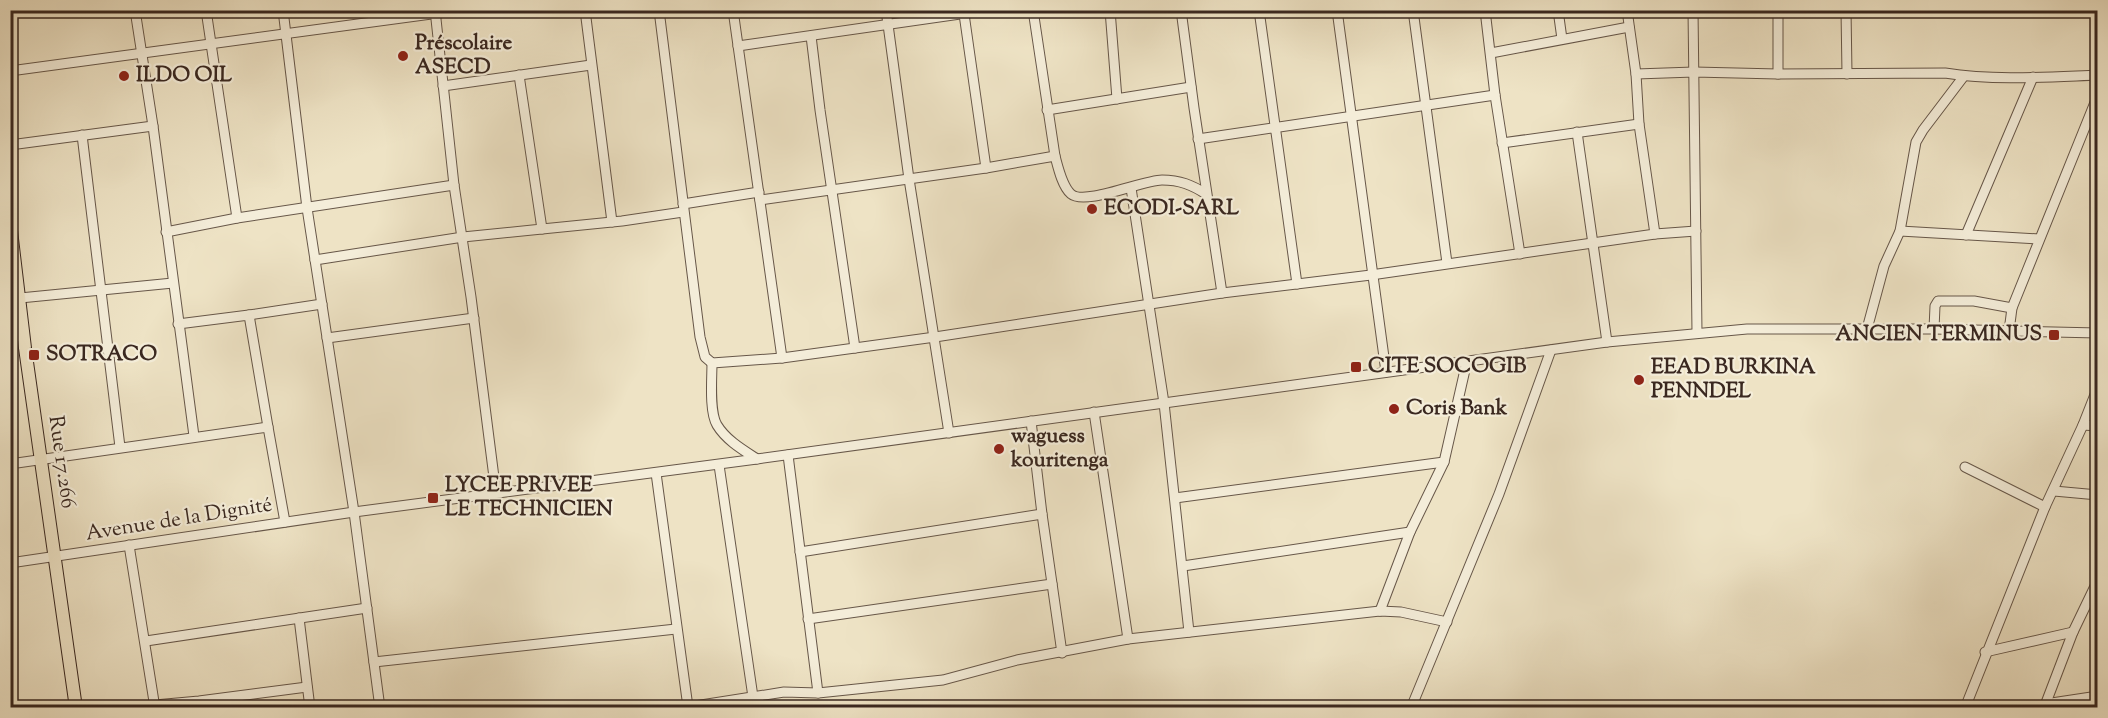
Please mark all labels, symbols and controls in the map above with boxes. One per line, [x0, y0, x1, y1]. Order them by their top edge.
place label: Préscolaire ASECD [415, 29, 513, 83]
marker: Préscolaire ASECD [396, 49, 410, 63]
place label: ILDO OIL [136, 61, 232, 91]
marker: ILDO OIL [117, 69, 131, 83]
place label: ECODI-SARL [1104, 194, 1239, 224]
marker: ECODI-SARL [1085, 202, 1099, 216]
place label: ANCIEN TERMINUS [1835, 320, 2042, 350]
marker: ANCIEN TERMINUS [2047, 328, 2061, 342]
place label: SOTRACO [46, 340, 157, 370]
marker: SOTRACO [27, 348, 41, 362]
place label: CITE SOCOGIB [1368, 352, 1527, 382]
place label: EEAD BURKINA PENNDEL [1651, 353, 1817, 407]
marker: CITE SOCOGIB [1349, 360, 1363, 374]
marker: EEAD BURKINA PENNDEL [1632, 373, 1646, 387]
place label: Coris Bank [1406, 394, 1508, 424]
marker: Coris Bank [1387, 402, 1401, 416]
street label: Rue 17.266 [40, 414, 82, 510]
place label: waguess kouritenga [1010, 422, 1109, 476]
marker: waguess kouritenga [992, 442, 1006, 456]
place label: LYCEE PRIVEE LE TECHNICIEN [445, 471, 613, 525]
street label: Avenue de la Dignité [84, 490, 274, 550]
marker: LYCEE PRIVEE LE TECHNICIEN [426, 491, 440, 505]

